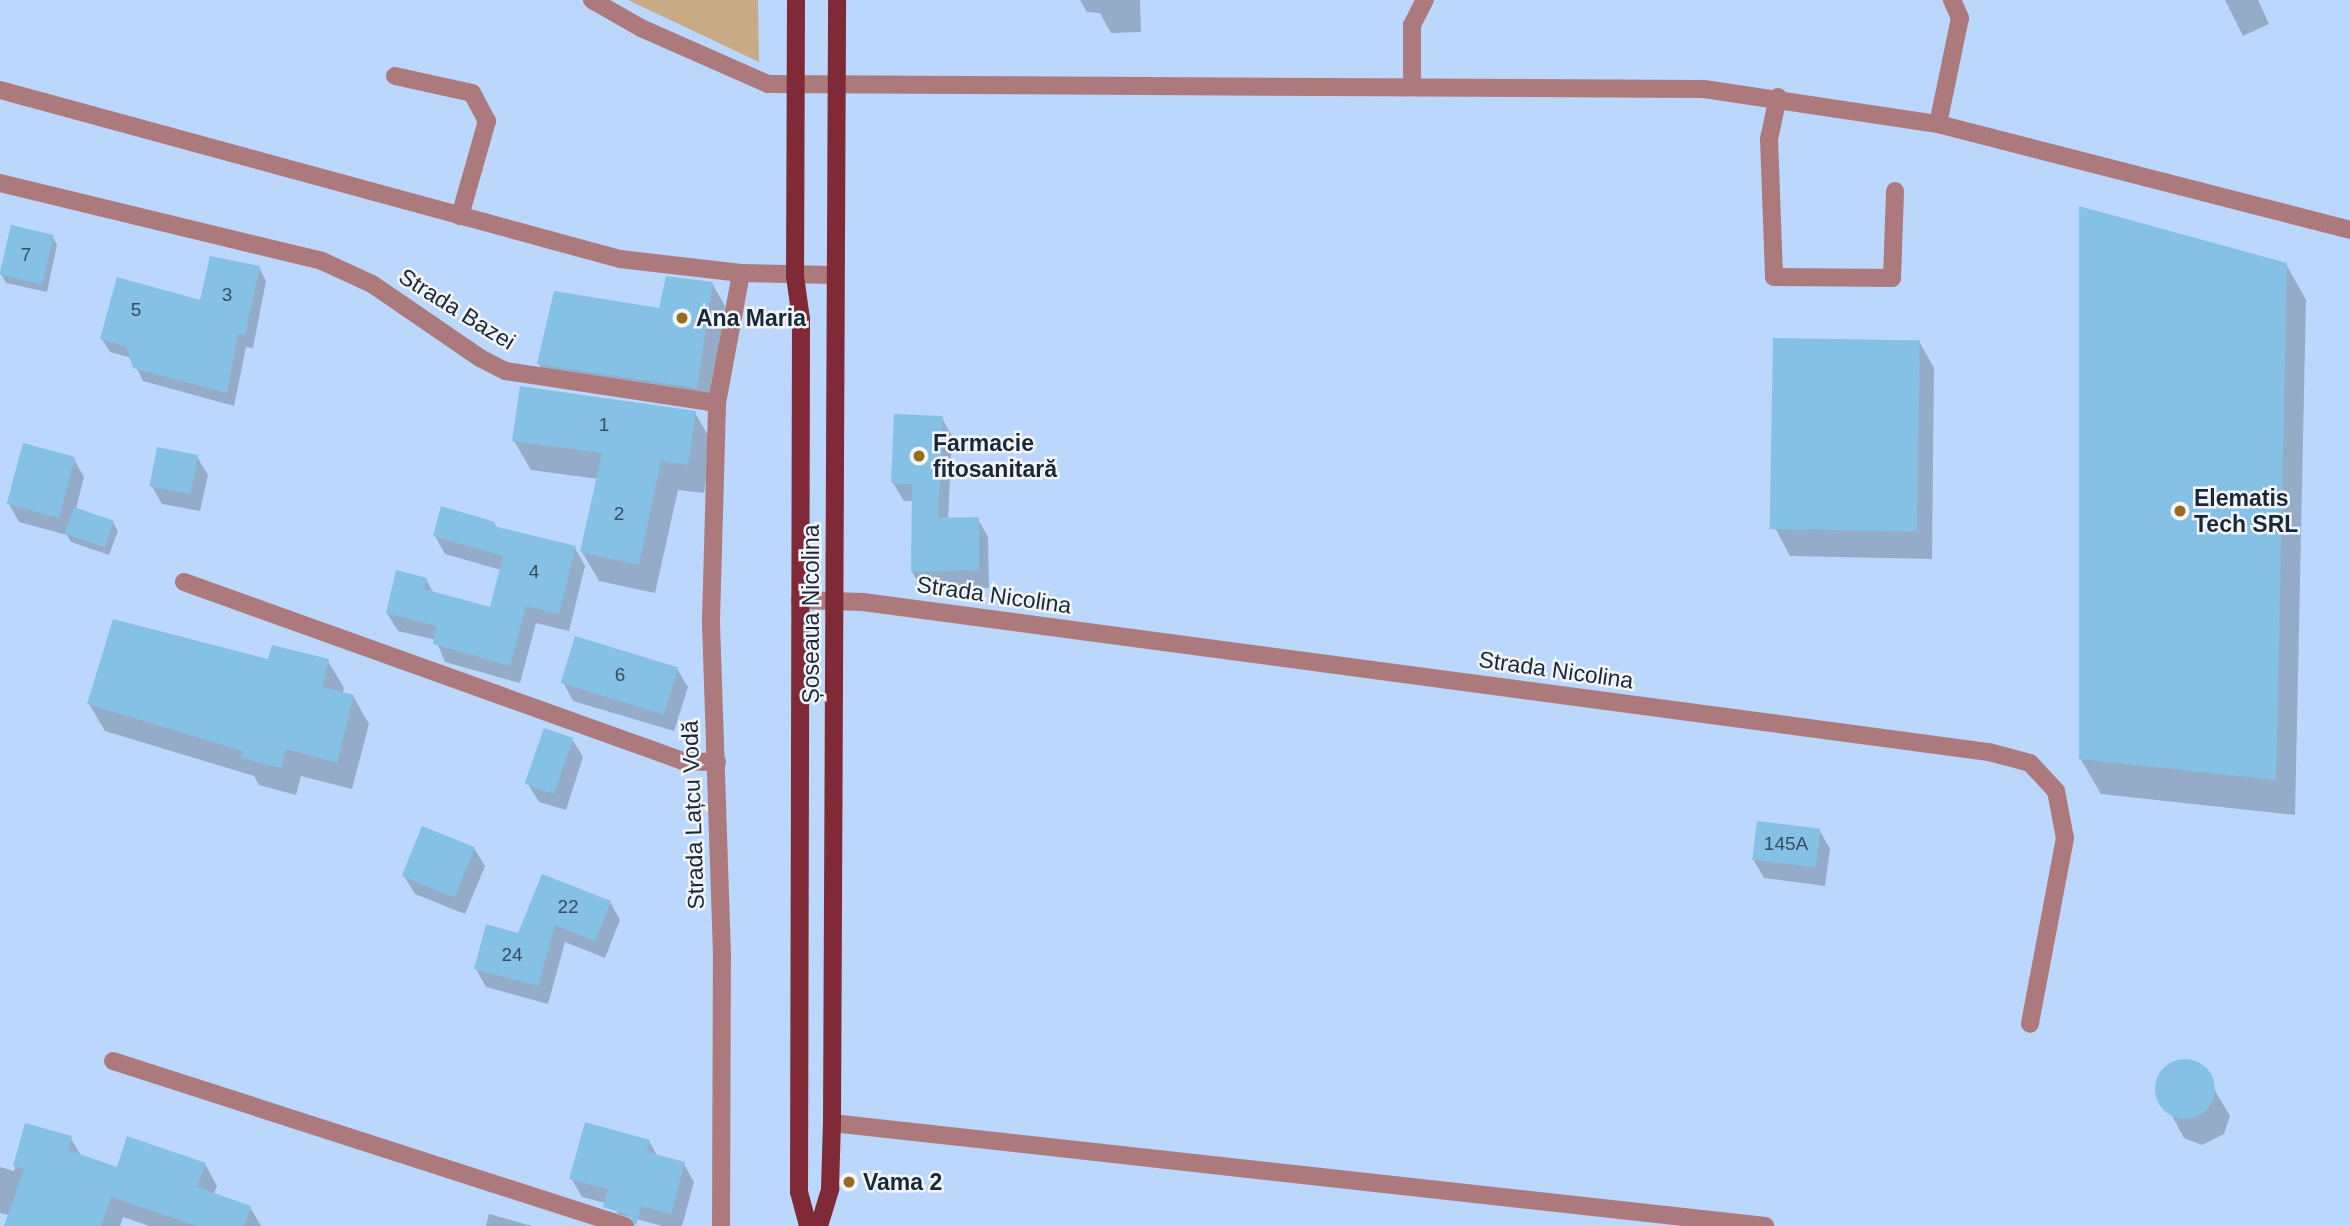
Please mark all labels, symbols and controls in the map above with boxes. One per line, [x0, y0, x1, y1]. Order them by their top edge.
house number: 7 [21, 244, 31, 266]
street label: Strada Bazei [394, 262, 520, 356]
house number: 3 [222, 284, 232, 306]
house number: 5 [131, 299, 141, 321]
place label: Ana Maria [696, 304, 806, 332]
marker: Ana Maria [674, 310, 690, 326]
house number: 1 [599, 414, 609, 436]
place label: Farmacie fitosanitară [933, 429, 1057, 483]
marker: Farmacie fitosanitară [911, 448, 927, 464]
place label: Elematis Tech SRL [2194, 484, 2298, 538]
house number: 2 [614, 503, 624, 525]
marker: Elematis Tech SRL [2172, 503, 2188, 519]
street label: Șoseaua Nicolina [797, 524, 825, 704]
house number: 4 [529, 561, 539, 583]
street label: Strada Nicolina [915, 570, 1073, 620]
street label: Strada Nicolina [1477, 645, 1635, 695]
house number: 6 [615, 664, 625, 686]
street label: Strada Lațcu Vodă [676, 720, 710, 910]
house number: 145A [1764, 833, 1808, 855]
house number: 22 [557, 896, 579, 918]
house number: 24 [501, 944, 523, 966]
place label: Vama 2 [863, 1168, 942, 1196]
marker: Vama 2 [841, 1174, 857, 1190]

